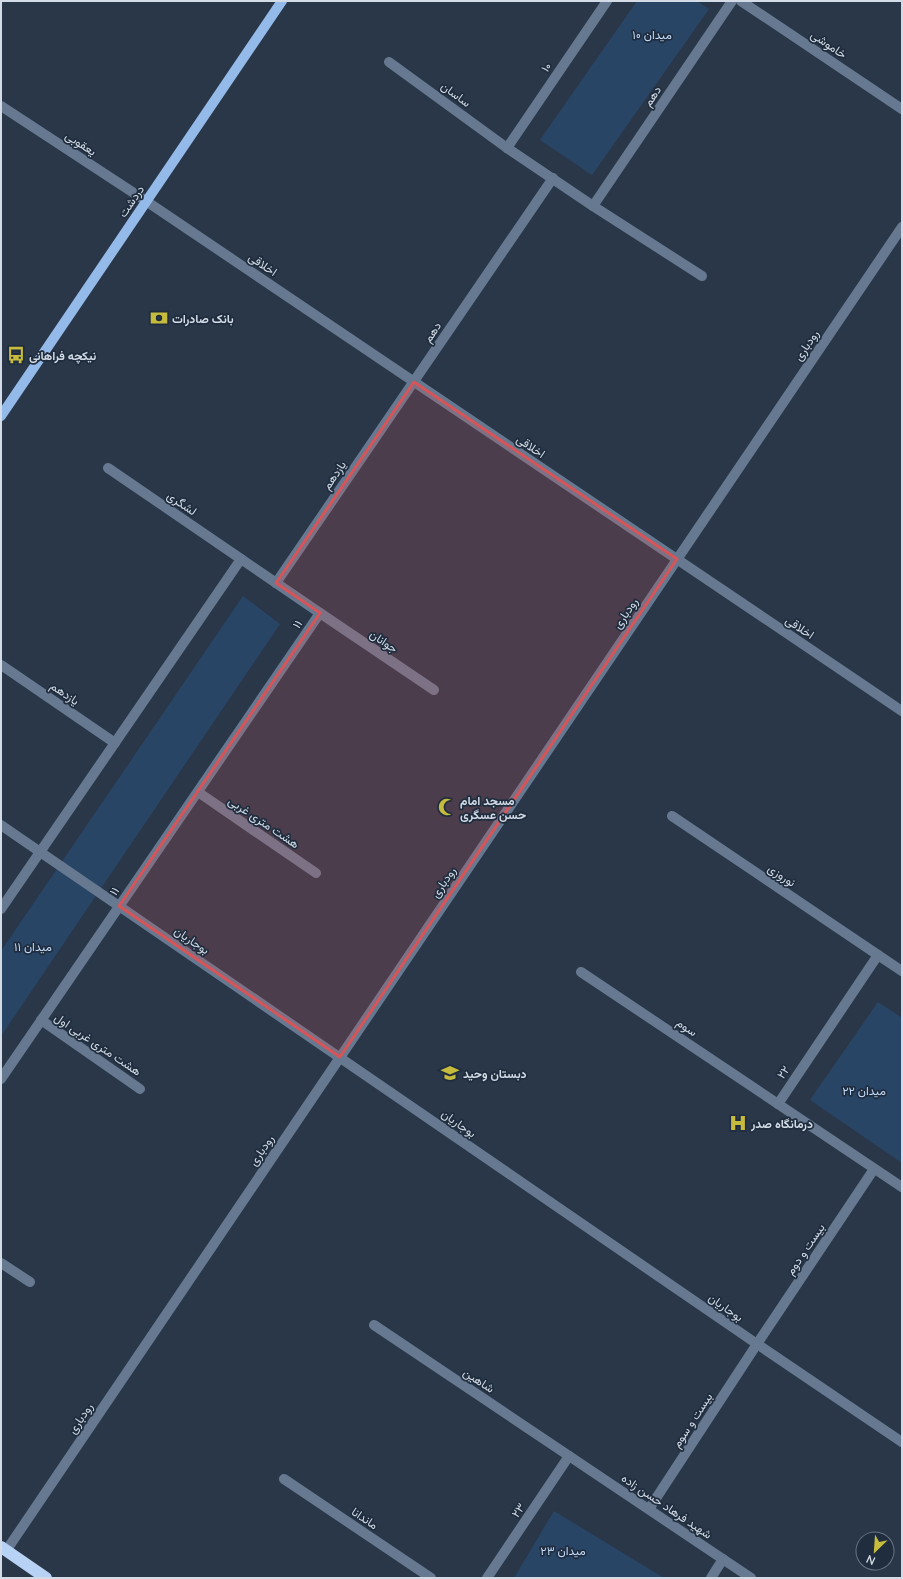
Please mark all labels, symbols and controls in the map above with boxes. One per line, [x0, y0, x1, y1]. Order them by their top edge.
park label: میدان ۱۰ [632, 27, 672, 42]
street label: خاموشی [808, 27, 850, 62]
street label: ۱۰ [537, 59, 555, 75]
street label: ساسان [438, 78, 474, 110]
street label: دهم [640, 83, 665, 110]
street label: یعقوبی [62, 127, 100, 160]
street label: دردشت [115, 182, 148, 220]
street label: اخلاقی [245, 249, 280, 280]
bank icon: بانک صادرات [149, 308, 169, 328]
place label: بانک صادرات [172, 311, 234, 327]
street label: دهم [420, 319, 445, 346]
street label: رودباری [790, 327, 823, 364]
bus stop icon: نیکچه فراهانی [6, 345, 26, 365]
place label: نیکچه فراهانی [29, 348, 97, 364]
street label: اخلاقی [513, 431, 548, 462]
street label: یازدهم [319, 457, 350, 493]
street label: لشگری [164, 488, 200, 519]
street label: رودباری [609, 595, 642, 632]
street label: اخلاقی [782, 612, 817, 643]
street label: ۱۱ [289, 617, 305, 631]
street label: جوانان [366, 626, 401, 657]
street label: یازدهم [47, 678, 83, 709]
street label: هشت متری غربی [225, 793, 302, 852]
place label: مسجد امام حسن عسگری [460, 793, 526, 823]
mosque icon: مسجد امام حسن عسگری [437, 797, 457, 817]
street label: نوروزی [765, 860, 799, 891]
street label: رودباری [427, 864, 460, 901]
street label: ۱۱ [106, 884, 122, 898]
street label: بوجاریان [171, 923, 212, 958]
park label: میدان ۱۱ [14, 939, 52, 954]
street label: هشت متری غربی اول [51, 1009, 144, 1079]
street label: سوم [673, 1015, 700, 1040]
school or university icon: دبستان وحید [440, 1063, 460, 1083]
street label: ۲۲ [773, 1063, 793, 1081]
place label: دبستان وحید [463, 1066, 527, 1082]
park label: میدان ۲۲ [842, 1083, 886, 1098]
street label: بوجاریان [438, 1106, 479, 1141]
hospital icon: درمانگاه صدر [728, 1113, 748, 1133]
place label: درمانگاه صدر [750, 1116, 813, 1132]
street label: رودباری [245, 1132, 278, 1169]
street label: بیست و دوم [782, 1220, 829, 1278]
street label: بوجاریان [705, 1290, 746, 1325]
street label: شاهین [460, 1364, 497, 1397]
street label: بیست و سوم [669, 1390, 716, 1451]
street label: رودباری [64, 1400, 97, 1437]
street label: شهید فرهاد حسن زاده [618, 1470, 715, 1543]
street label: ۲۳ [508, 1500, 528, 1520]
street label: ماندانا [349, 1504, 381, 1532]
north arrow [855, 1531, 895, 1571]
park label: میدان ۲۳ [540, 1543, 586, 1558]
text: N [864, 1553, 877, 1568]

